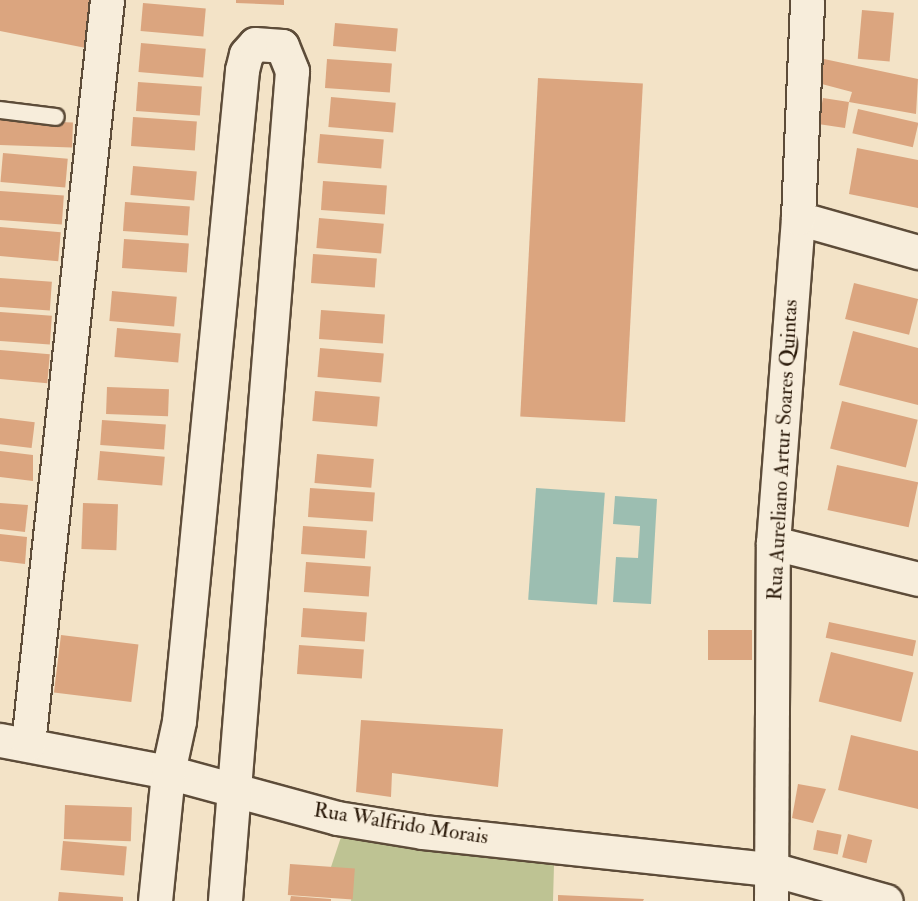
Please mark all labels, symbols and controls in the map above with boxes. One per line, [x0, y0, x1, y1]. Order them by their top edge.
street label: Rua Aureliano Artur Soares Quintas [763, 299, 803, 601]
street label: Rua Walfrido Morais [312, 798, 490, 850]

